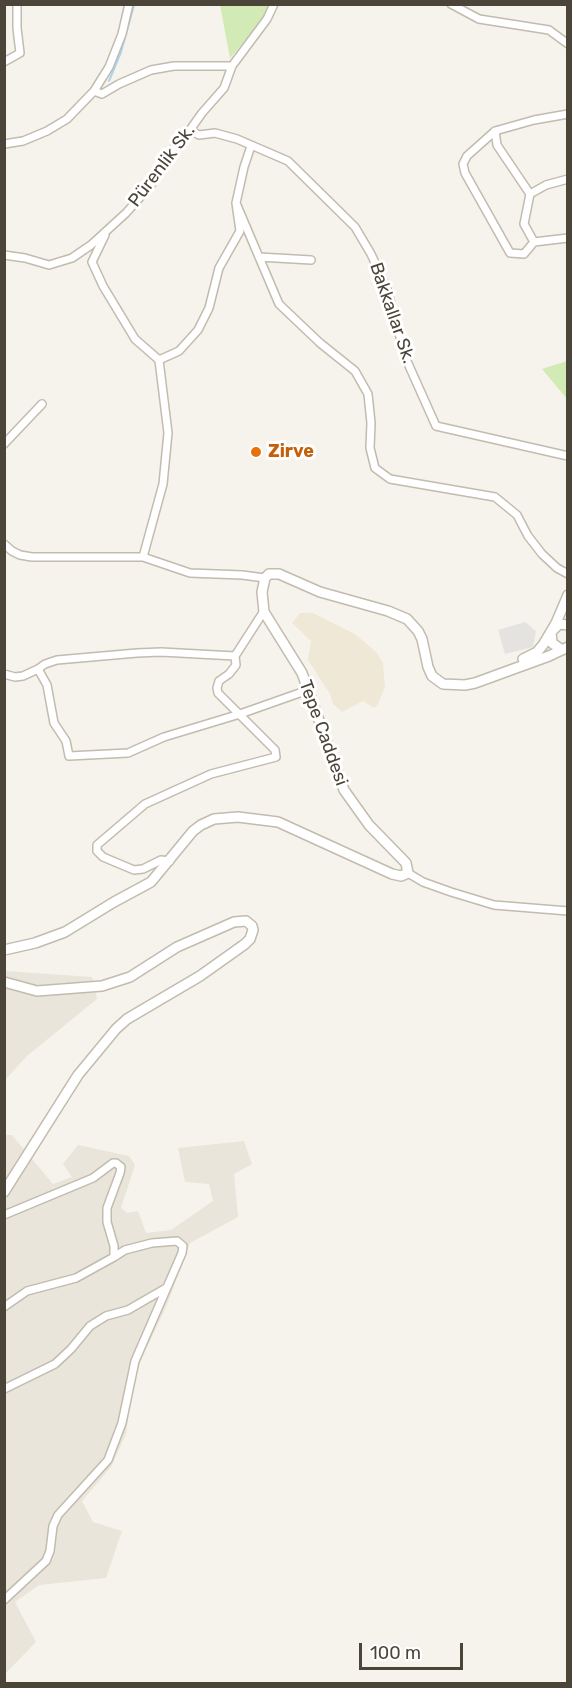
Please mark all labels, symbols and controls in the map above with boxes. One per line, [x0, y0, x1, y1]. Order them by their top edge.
street label: Pürenlik Sk. [124, 121, 200, 211]
street label: Bakkallar Sk. [365, 260, 419, 366]
place label: Zirve [268, 441, 314, 463]
marker: Zirve [249, 445, 263, 459]
street label: Tepe Caddesi [294, 677, 352, 789]
scale bar [362, 1631, 466, 1669]
text: 100 m [370, 1642, 421, 1664]

